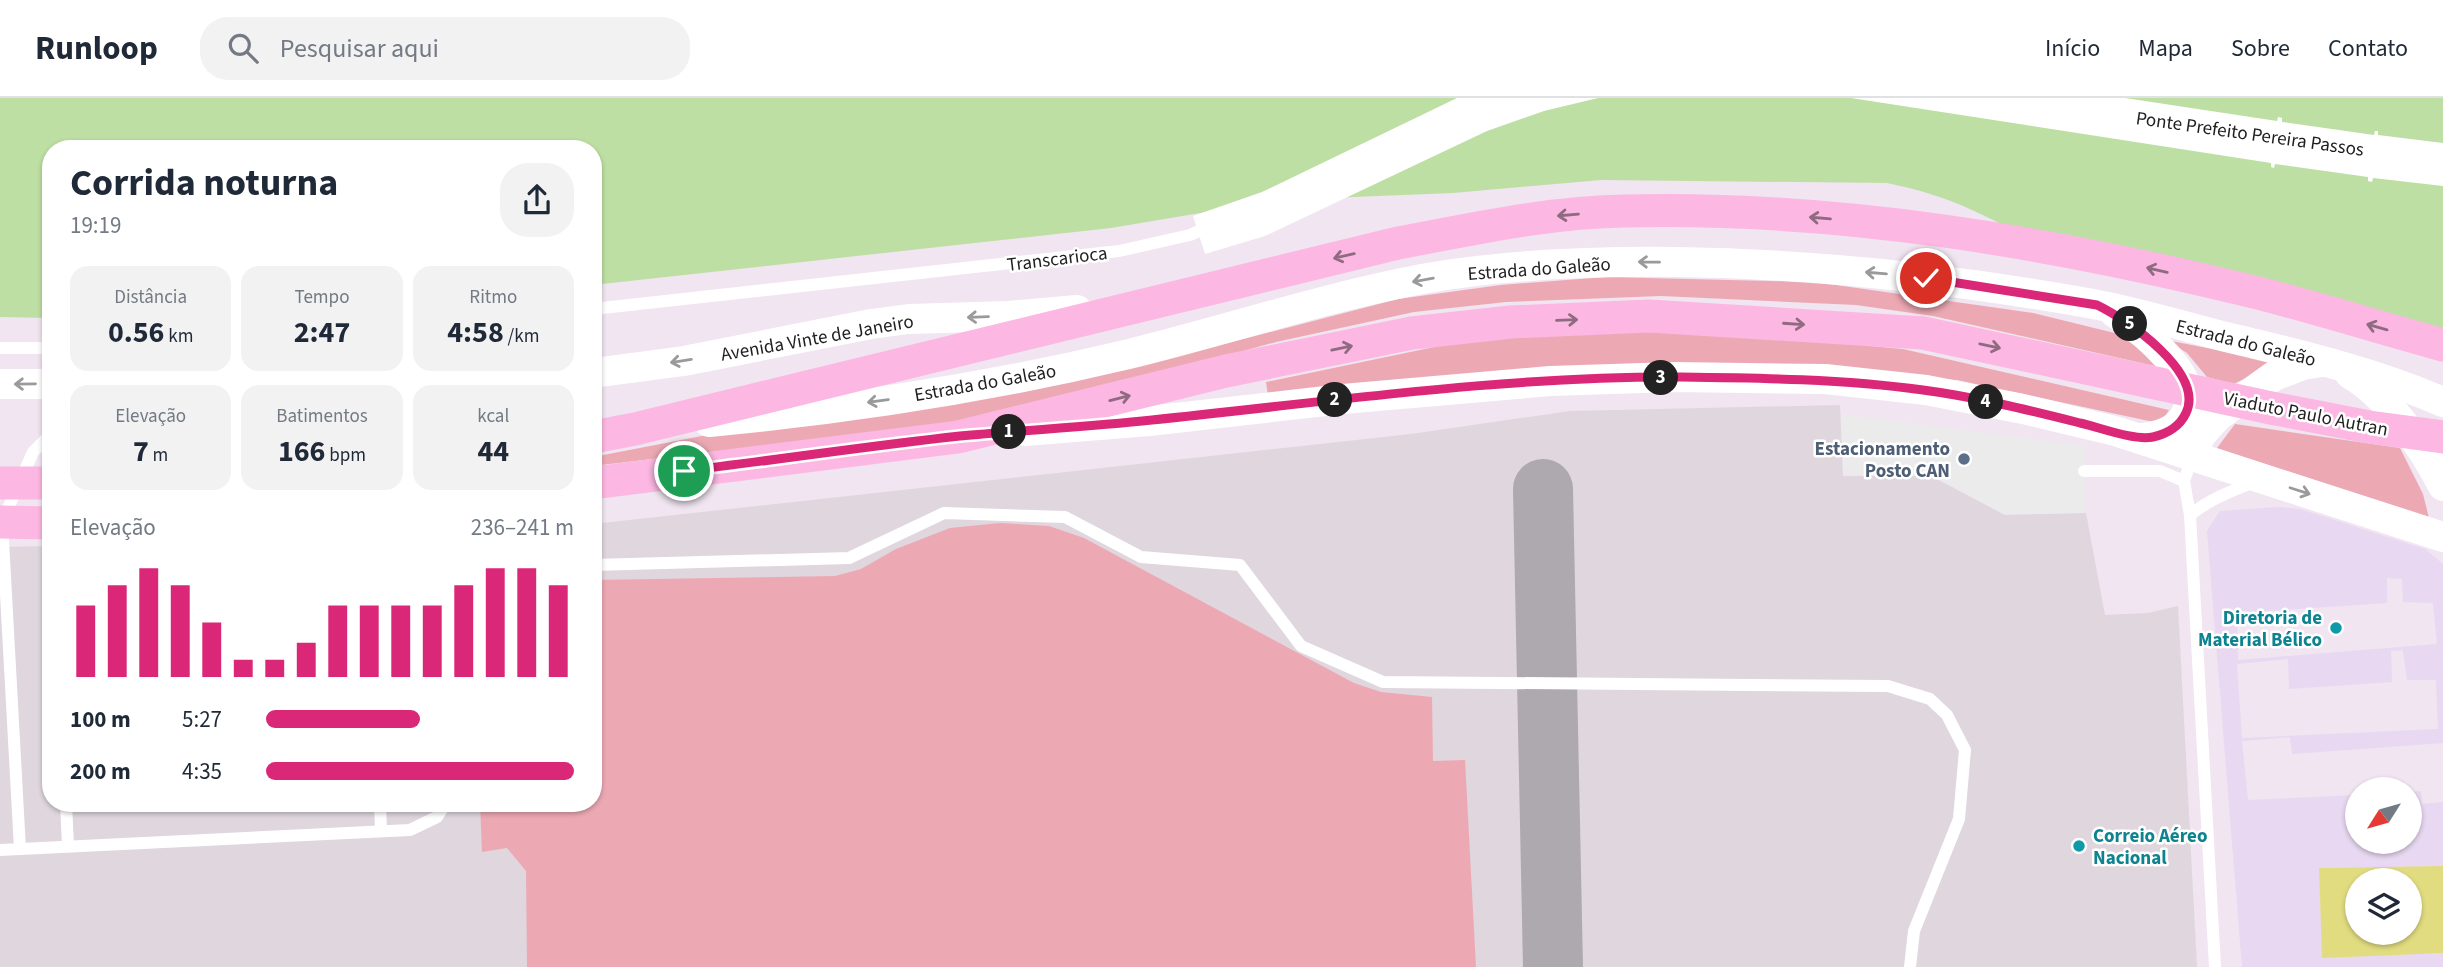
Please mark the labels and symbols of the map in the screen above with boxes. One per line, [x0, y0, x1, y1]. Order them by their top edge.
street label: Ponte Prefeito Pereira Passos [2134, 105, 2366, 164]
one-way arrow [1557, 209, 1580, 222]
one-way arrow [1809, 211, 1831, 224]
street label: Transcarioca [1005, 240, 1109, 279]
pin [1896, 248, 1956, 308]
one-way arrow [1333, 249, 1356, 263]
street label: Estrada do Galeão [1467, 251, 1612, 288]
one-way arrow [1638, 255, 1661, 269]
one-way arrow [2146, 263, 2169, 277]
one-way arrow [1866, 266, 1888, 279]
one-way arrow [1412, 273, 1435, 287]
pin: 5 [2112, 306, 2148, 342]
street label: Avenida Vinte de Janeiro [719, 308, 916, 369]
one-way arrow [967, 310, 990, 323]
one-way arrow [1555, 313, 1578, 326]
street label: Estrada do Galeão [2173, 313, 2319, 374]
one-way arrow [1782, 318, 1805, 331]
one-way arrow [2367, 319, 2389, 332]
one-way arrow [1330, 340, 1353, 354]
one-way arrow [1978, 340, 2001, 354]
one-way arrow [670, 355, 693, 368]
street label: Estrada do Galeão [912, 358, 1058, 409]
pin: 3 [1644, 360, 1678, 396]
one-way arrow [14, 377, 37, 391]
pin: 2 [1318, 382, 1352, 418]
pin: 4 [1968, 384, 2004, 420]
street label: Viaduto Paulo Autran [2221, 385, 2390, 444]
one-way arrow [1108, 390, 1131, 404]
one-way arrow [867, 395, 890, 408]
pin: 1 [992, 414, 1026, 450]
place label: Estacionamento Posto CAN [1815, 436, 1950, 485]
pin [654, 441, 714, 501]
marker: Estacionamento Posto CAN [1956, 451, 1972, 467]
one-way arrow [2288, 486, 2310, 499]
place label: Diretoria de Material Bélico [2198, 605, 2322, 654]
marker: Diretoria de Material Bélico [2328, 620, 2344, 636]
north arrow [2345, 777, 2422, 854]
place label: Correio Aéreo Nacional [2093, 823, 2207, 872]
marker: Correio Aéreo Nacional [2071, 838, 2087, 854]

